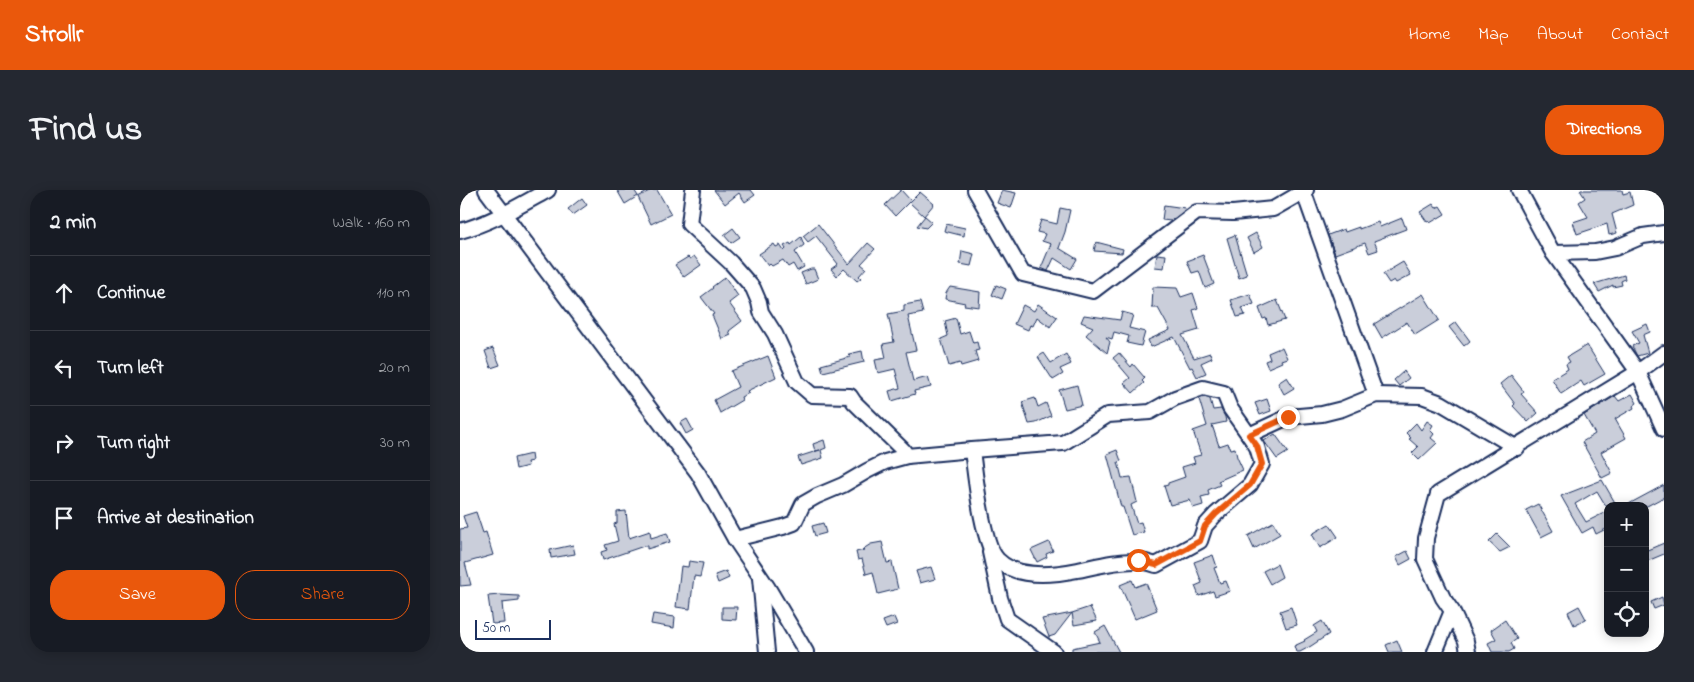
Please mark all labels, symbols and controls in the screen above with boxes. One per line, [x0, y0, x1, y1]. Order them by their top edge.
text: Strollr [25, 18, 83, 53]
text: Home [1409, 22, 1450, 48]
text: Map [1478, 22, 1509, 48]
text: About [1537, 22, 1583, 48]
text: Contact [1611, 22, 1669, 48]
text: Find us [30, 105, 142, 156]
button: Directions [1545, 105, 1664, 155]
text: 2 min [50, 208, 96, 238]
text: Walk · 160 m [332, 211, 410, 235]
icon: ahead [50, 279, 78, 307]
text: Continue [97, 280, 165, 307]
text: 110 m [376, 281, 410, 305]
icon: left [50, 354, 78, 382]
text: Turn left [97, 355, 164, 382]
text: 20 m [379, 356, 410, 380]
route end [1277, 406, 1300, 429]
icon: right [50, 429, 78, 457]
text: Turn right [97, 430, 170, 457]
text: 30 m [380, 431, 410, 455]
map controls [1604, 502, 1649, 637]
button: + [1604, 502, 1649, 547]
icon: arrive [50, 504, 78, 532]
text: Arrive at destination [97, 505, 254, 532]
button: − [1604, 547, 1649, 592]
route start [1127, 549, 1150, 572]
button: Save [50, 570, 225, 620]
button: Share [235, 570, 410, 620]
button: locate [1604, 592, 1649, 637]
scale bar [475, 617, 551, 640]
text: 50 m [482, 618, 510, 639]

